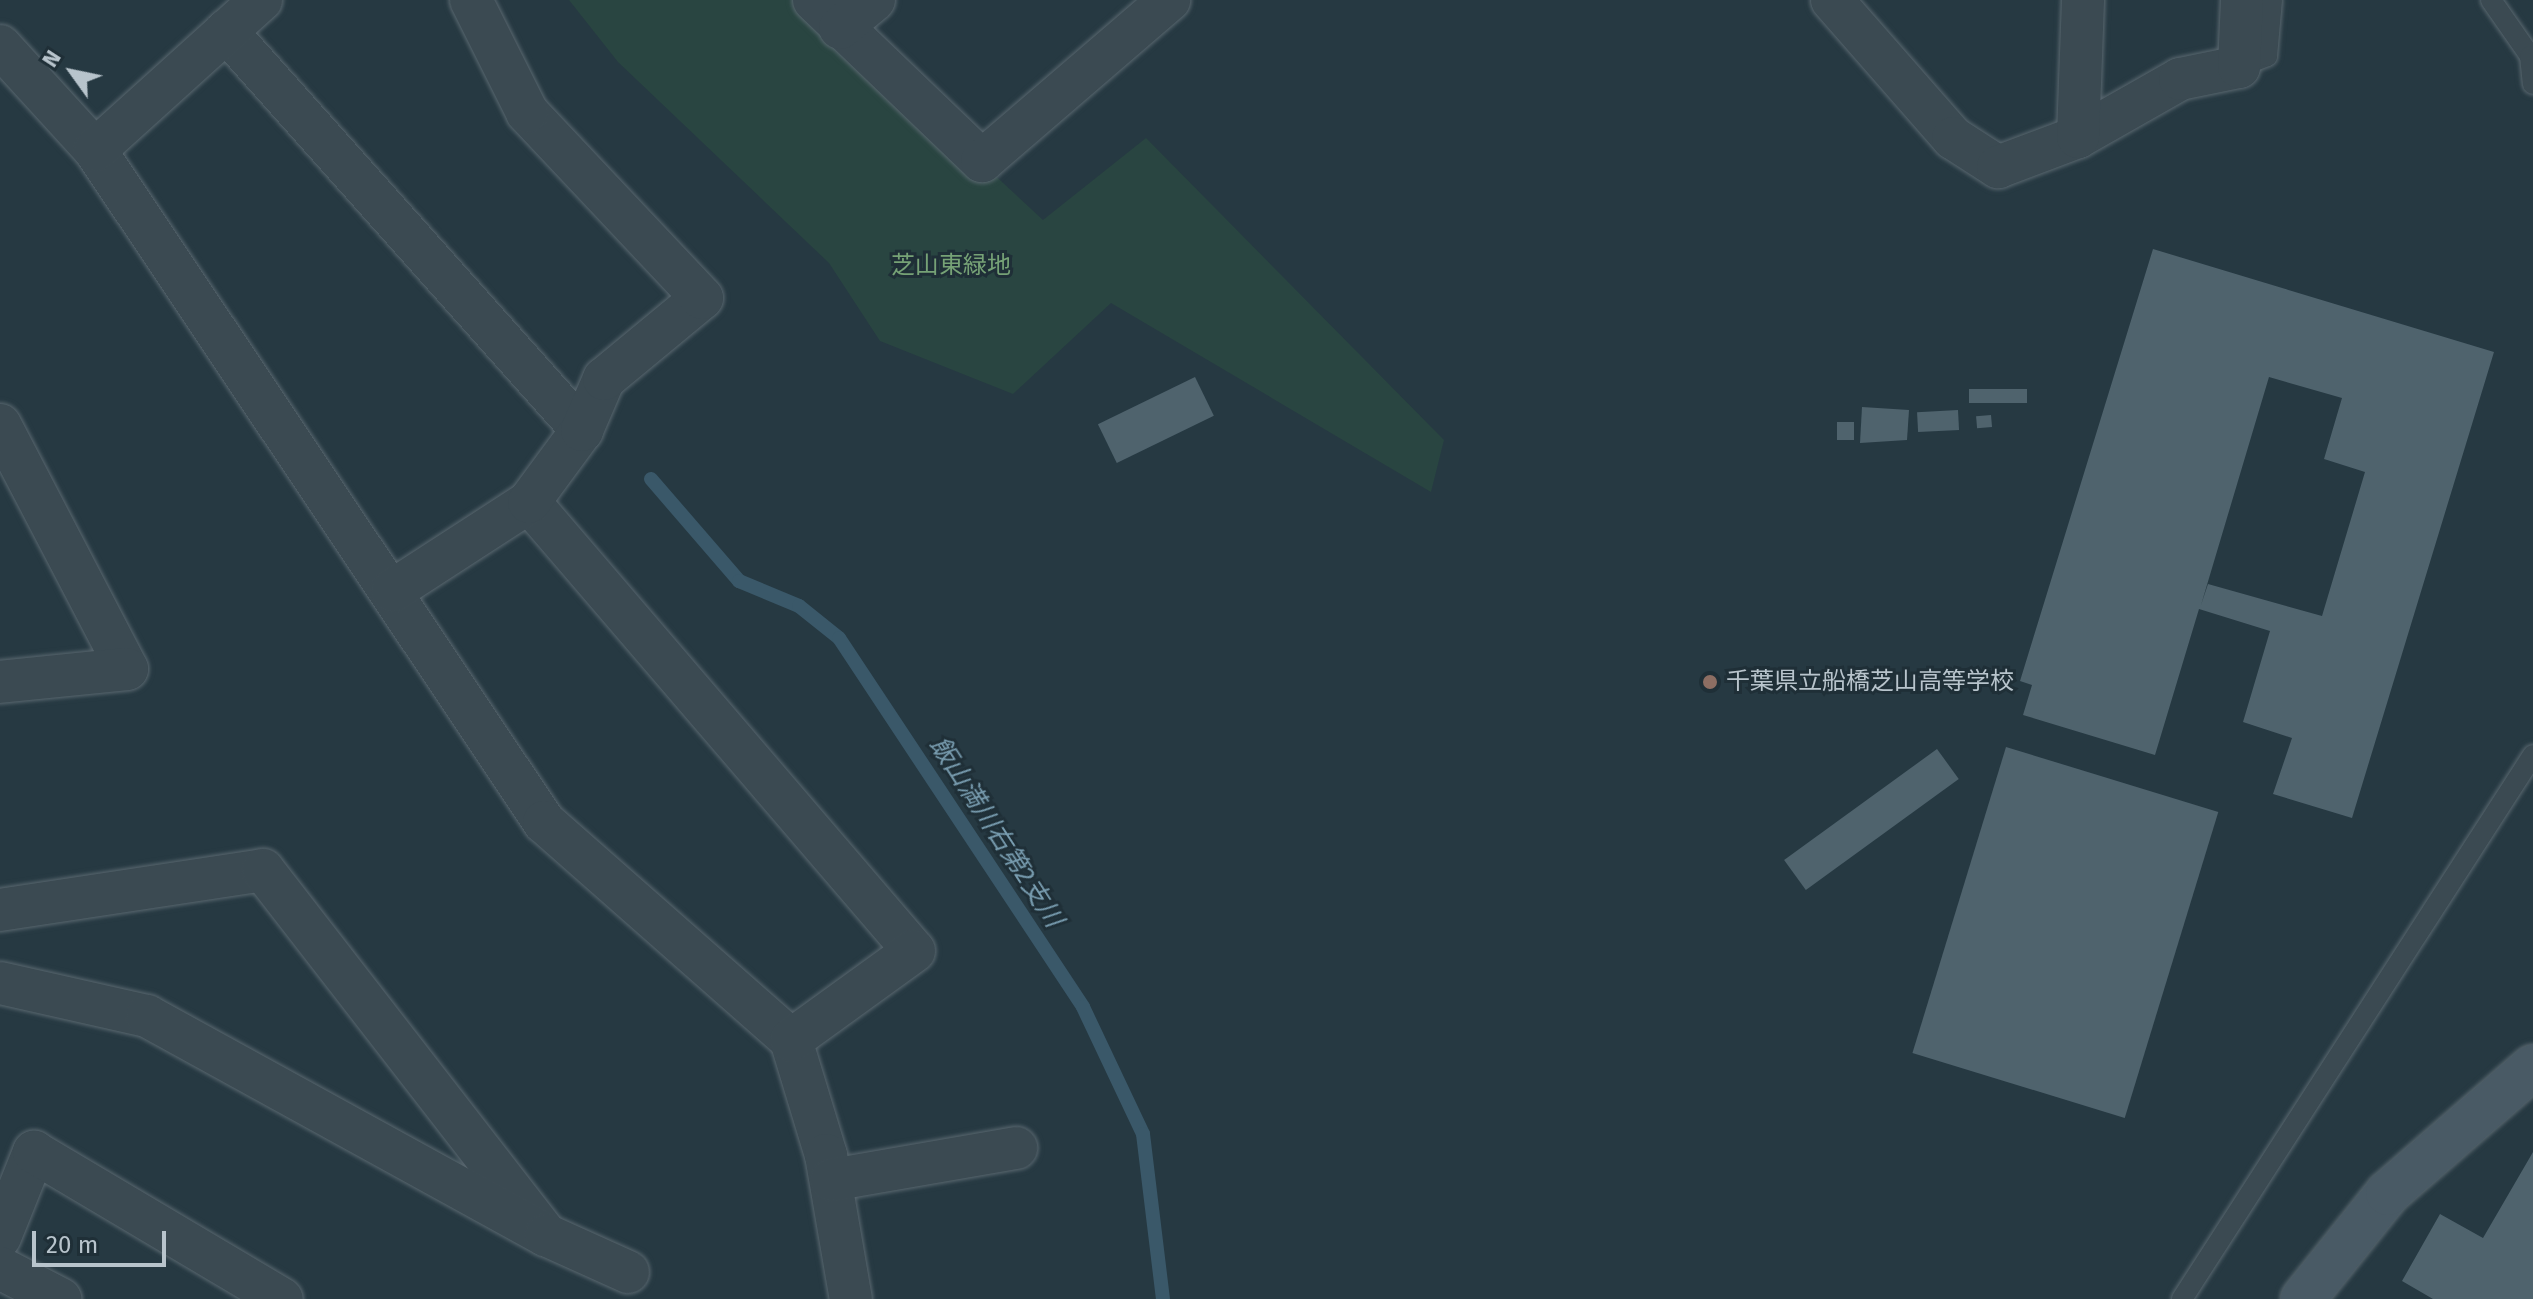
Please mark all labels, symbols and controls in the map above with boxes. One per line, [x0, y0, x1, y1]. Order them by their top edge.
north arrow [32, 32, 112, 112]
text: N [36, 45, 67, 72]
park label: 芝山東緑地 [891, 252, 1011, 280]
place label: 千葉県立船橋芝山高等学校 [1726, 668, 2014, 696]
marker: 千葉県立船橋芝山高等学校 [1701, 673, 1719, 691]
water label: 飯山満川右第2支川 [923, 731, 1069, 933]
scale bar [36, 1215, 170, 1265]
text: 20 m [46, 1231, 98, 1259]

